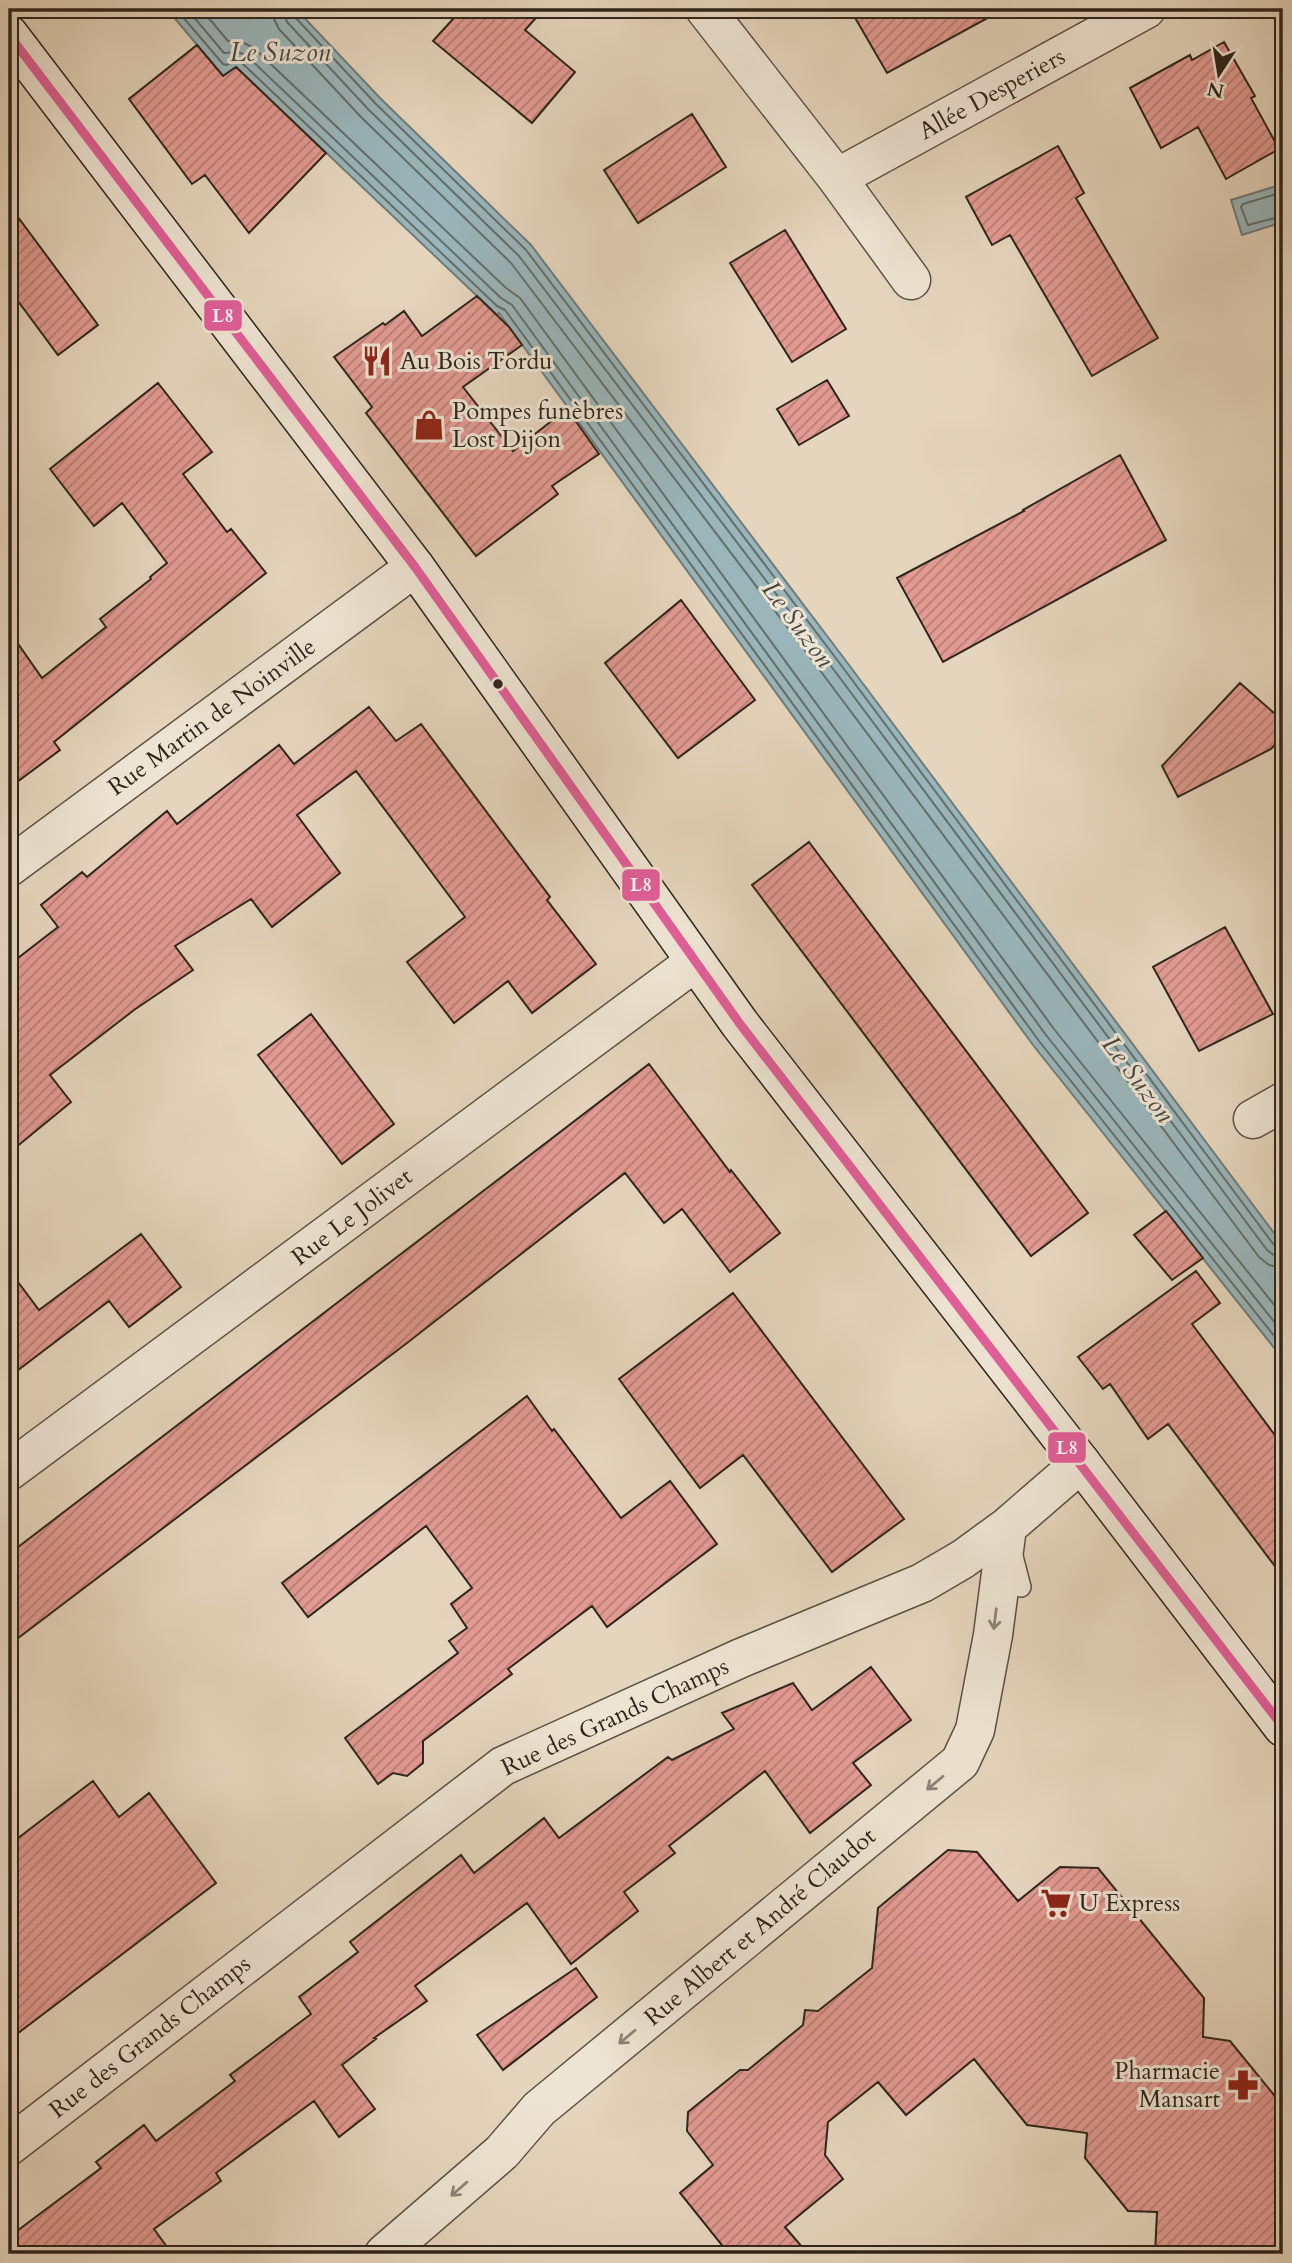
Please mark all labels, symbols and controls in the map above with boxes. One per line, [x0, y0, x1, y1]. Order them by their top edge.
water label: Le Suzon [230, 35, 331, 70]
north arrow [1184, 38, 1254, 108]
street label: Allée Desperiers [913, 40, 1071, 148]
text: N [1204, 75, 1226, 104]
line badge: L8 [203, 299, 243, 332]
text: L8 [212, 303, 234, 329]
restaurant icon: Au Bois Tordu [360, 344, 394, 378]
place label: Au Bois Tordu [400, 345, 552, 378]
place label: Pompes funèbres Lost Dijon [452, 395, 623, 456]
shop icon: Pompes funèbres Lost Dijon [412, 408, 446, 442]
water label: Le Suzon [754, 573, 842, 675]
street label: Rue Martin de Noinville [101, 630, 323, 804]
unlabelled marker [491, 677, 505, 691]
line badge: L8 [621, 868, 661, 902]
text: L8 [630, 872, 652, 898]
water label: Le Suzon [1094, 1028, 1182, 1130]
street label: Rue Le Jolivet [285, 1160, 420, 1273]
line badge: L8 [1047, 1431, 1087, 1464]
text: L8 [1056, 1435, 1078, 1461]
one-way arrow [989, 1607, 1002, 1630]
street label: Rue des Grands Champs [496, 1650, 734, 1784]
one-way arrow [926, 1775, 944, 1791]
street label: Rue Albert et André Claudot [637, 1820, 883, 2034]
supermarket icon: U Express [1039, 1886, 1073, 1920]
place label: U Express [1079, 1887, 1180, 1920]
street label: Rue des Grands Champs [42, 1948, 258, 2126]
one-way arrow [618, 2029, 636, 2045]
place label: Pharmacie Mansart [1114, 2055, 1220, 2116]
pharmacy icon: Pharmacie Mansart [1226, 2068, 1260, 2102]
one-way arrow [450, 2181, 468, 2197]

